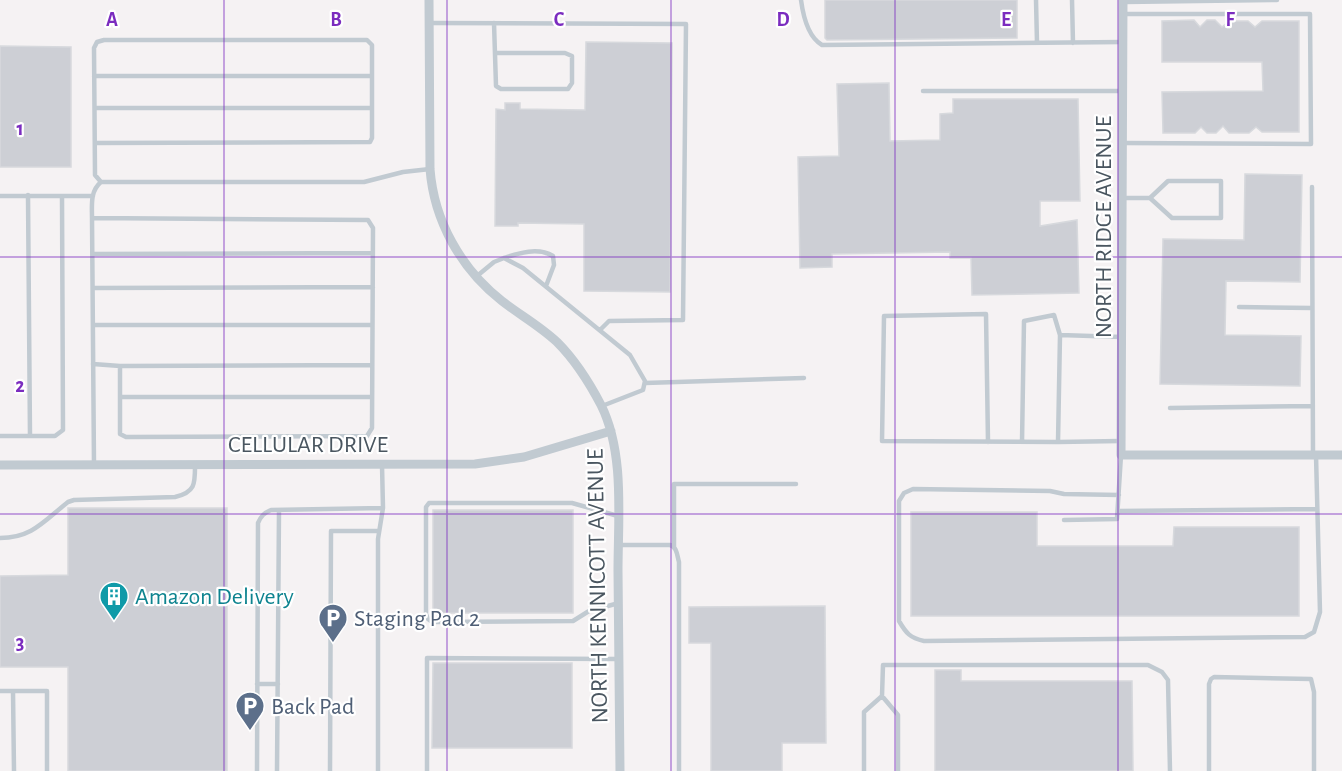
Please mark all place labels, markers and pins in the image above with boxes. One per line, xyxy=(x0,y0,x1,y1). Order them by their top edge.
building icon: Amazon Delivery xyxy=(98,580,130,622)
place label: Amazon Delivery xyxy=(135,585,294,609)
parking icon: Staging Pad 2 xyxy=(317,602,349,644)
place label: Staging Pad 2 xyxy=(354,607,480,631)
parking icon: Back Pad xyxy=(234,690,266,732)
place label: Back Pad xyxy=(271,695,354,719)

